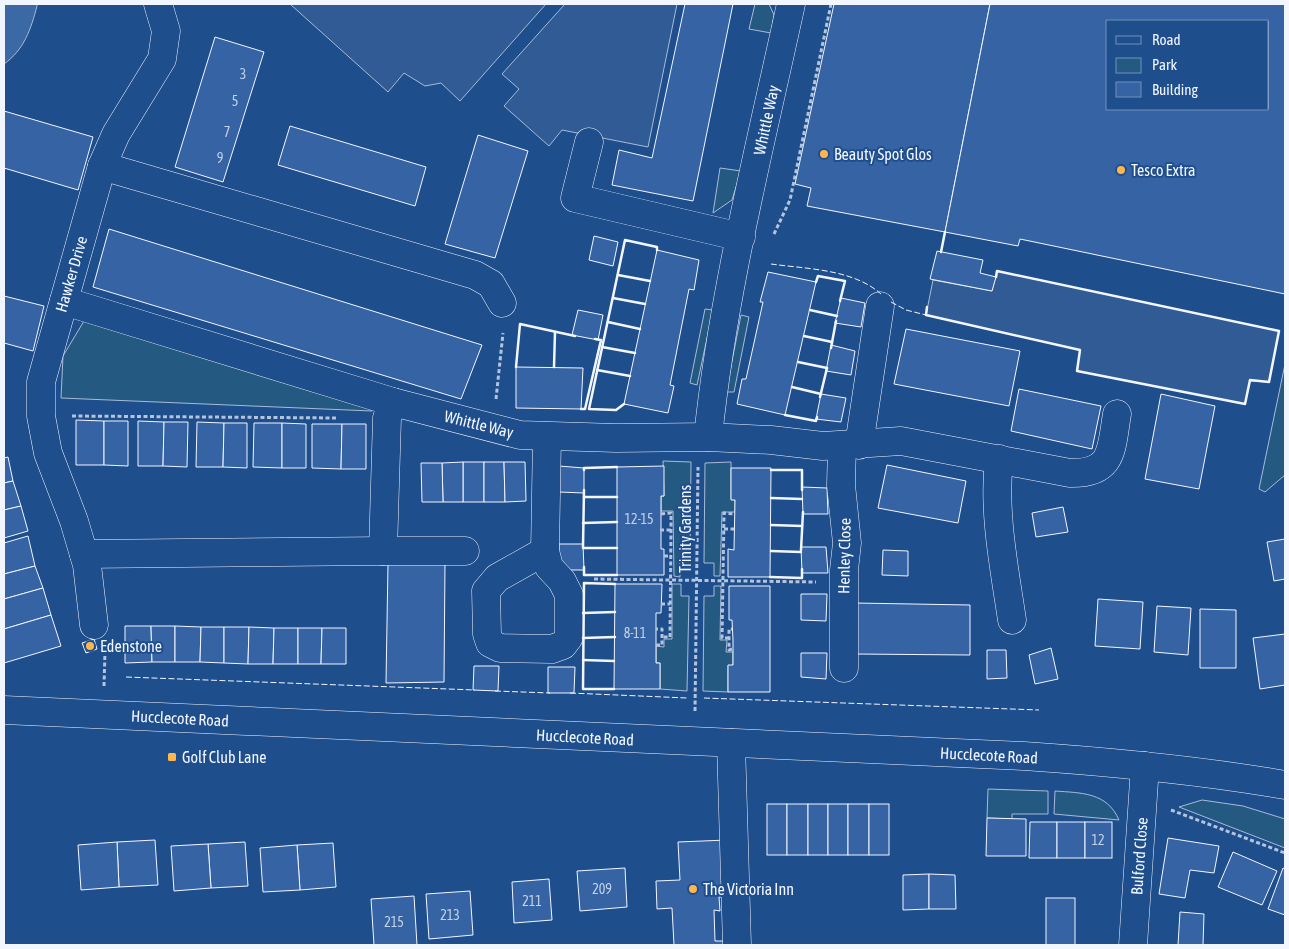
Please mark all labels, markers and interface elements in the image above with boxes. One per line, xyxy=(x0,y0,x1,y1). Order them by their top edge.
legend xyxy=(1106,20,1269,110)
text: Road xyxy=(1152,31,1181,48)
text: Park xyxy=(1152,56,1177,73)
house number: 3 xyxy=(240,66,246,82)
text: Building xyxy=(1152,81,1198,98)
street label: Whittle Way xyxy=(750,83,783,157)
house number: 5 xyxy=(232,93,238,109)
house number: 7 xyxy=(224,124,230,140)
place label: Beauty Spot Glos xyxy=(834,145,932,164)
marker: Beauty Spot Glos xyxy=(818,148,830,160)
house number: 9 xyxy=(217,150,223,166)
place label: Tesco Extra xyxy=(1131,161,1195,179)
marker: Tesco Extra xyxy=(1115,164,1127,176)
street label: Hawker Drive xyxy=(52,234,90,314)
street label: Whittle Way xyxy=(442,407,516,442)
street label: Trinity Gardens xyxy=(676,485,695,573)
house number: 12-15 xyxy=(624,511,654,527)
street label: Henley Close xyxy=(834,518,855,594)
house number: 8-11 xyxy=(624,625,646,641)
place label: Edenstone xyxy=(100,637,162,655)
marker: Edenstone xyxy=(84,640,96,652)
street label: Hucclecote Road xyxy=(131,706,229,730)
street label: Hucclecote Road xyxy=(536,725,634,749)
street label: Hucclecote Road xyxy=(940,743,1038,767)
place label: Golf Club Lane xyxy=(182,748,266,766)
marker: Golf Club Lane xyxy=(166,751,178,763)
street label: Bulford Close xyxy=(1127,817,1151,895)
house number: 12 xyxy=(1091,832,1105,848)
place label: The Victoria Inn xyxy=(703,880,794,898)
house number: 209 xyxy=(592,881,612,897)
marker: The Victoria Inn xyxy=(687,883,699,895)
house number: 211 xyxy=(522,893,542,909)
house number: 213 xyxy=(440,907,460,923)
house number: 215 xyxy=(384,914,404,930)

